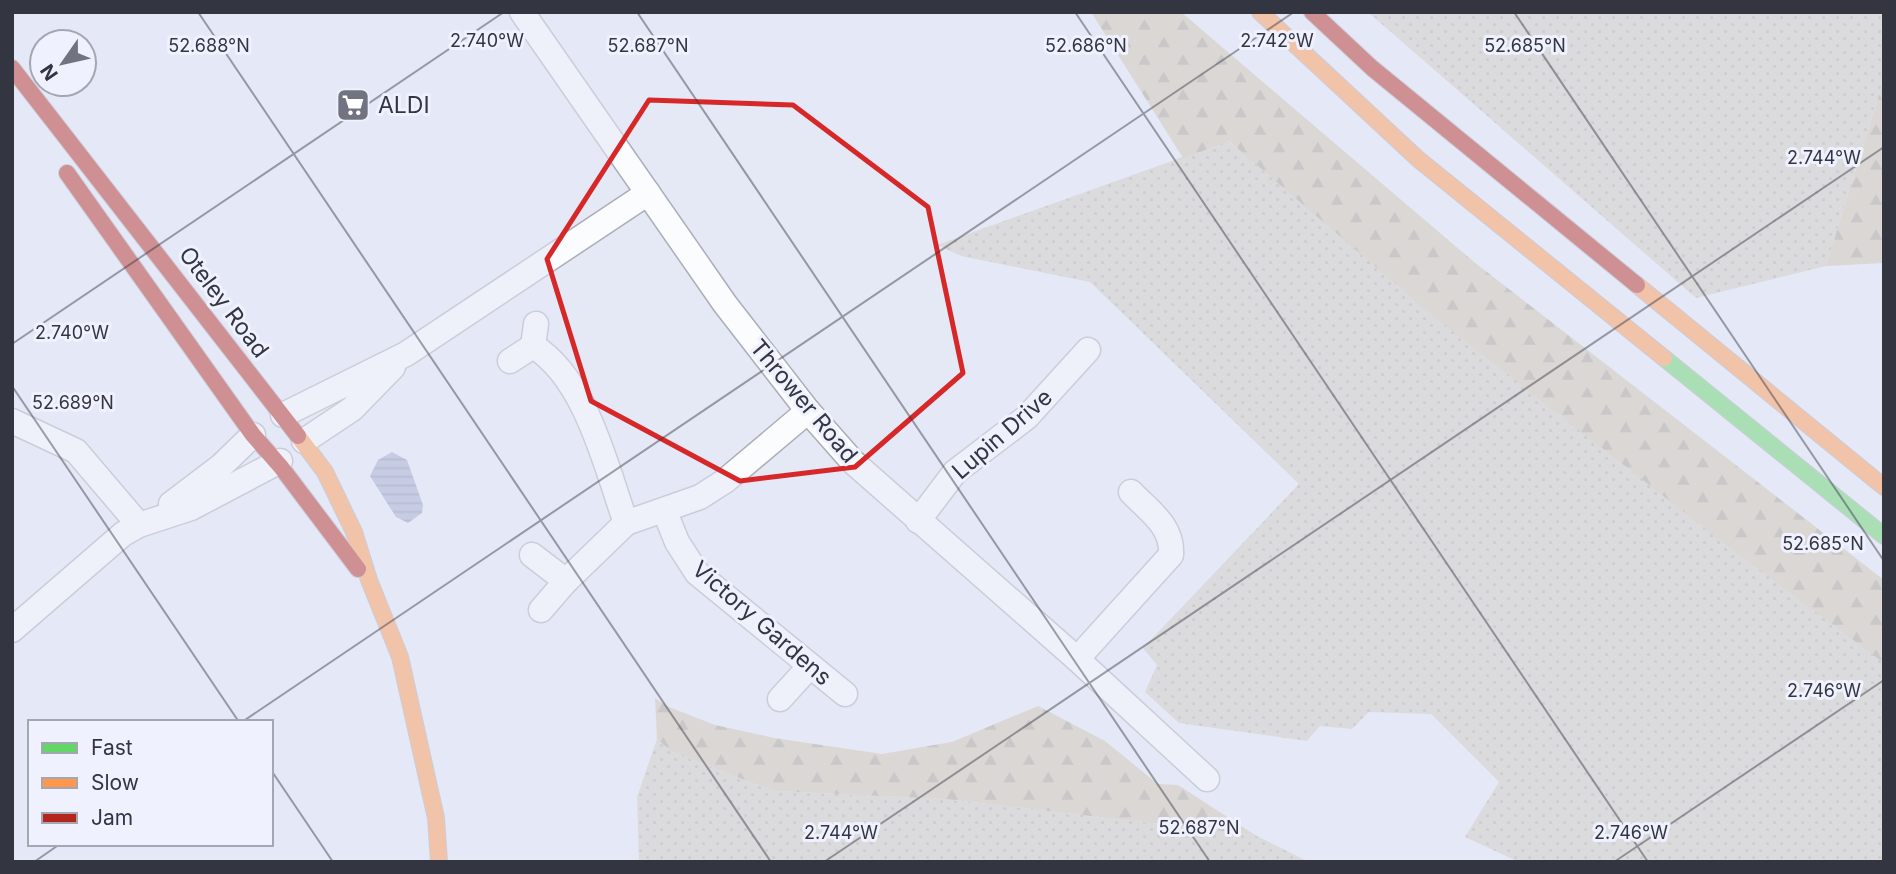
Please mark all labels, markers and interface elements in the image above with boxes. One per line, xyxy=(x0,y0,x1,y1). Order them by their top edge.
north arrow xyxy=(28,28,98,98)
text: 2.740°W xyxy=(450,30,524,51)
text: 2.742°W xyxy=(1240,30,1314,51)
text: 52.688°N xyxy=(168,35,250,56)
text: 52.687°N xyxy=(608,35,688,56)
text: 52.686°N xyxy=(1045,35,1127,56)
text: 52.685°N xyxy=(1484,35,1566,56)
text: N xyxy=(36,60,63,85)
supermarket icon: ALDI xyxy=(334,86,372,124)
place label: ALDI xyxy=(378,91,430,119)
text: 2.744°W xyxy=(1787,147,1861,168)
street label: Oteley Road xyxy=(173,241,275,363)
text: 2.740°W xyxy=(35,322,109,343)
street label: Thrower Road xyxy=(744,334,864,468)
street label: Lupin Drive xyxy=(946,383,1058,485)
text: 52.689°N xyxy=(32,392,114,413)
text: 52.685°N xyxy=(1782,533,1864,554)
street label: Victory Gardens xyxy=(687,555,837,691)
text: 2.746°W xyxy=(1787,680,1861,701)
legend xyxy=(28,720,273,846)
text: Fast xyxy=(91,735,133,760)
text: Slow xyxy=(91,770,139,795)
text: Jam xyxy=(91,805,133,830)
text: 52.687°N xyxy=(1159,817,1239,838)
text: 2.744°W xyxy=(804,822,878,843)
text: 2.746°W xyxy=(1594,822,1668,843)

